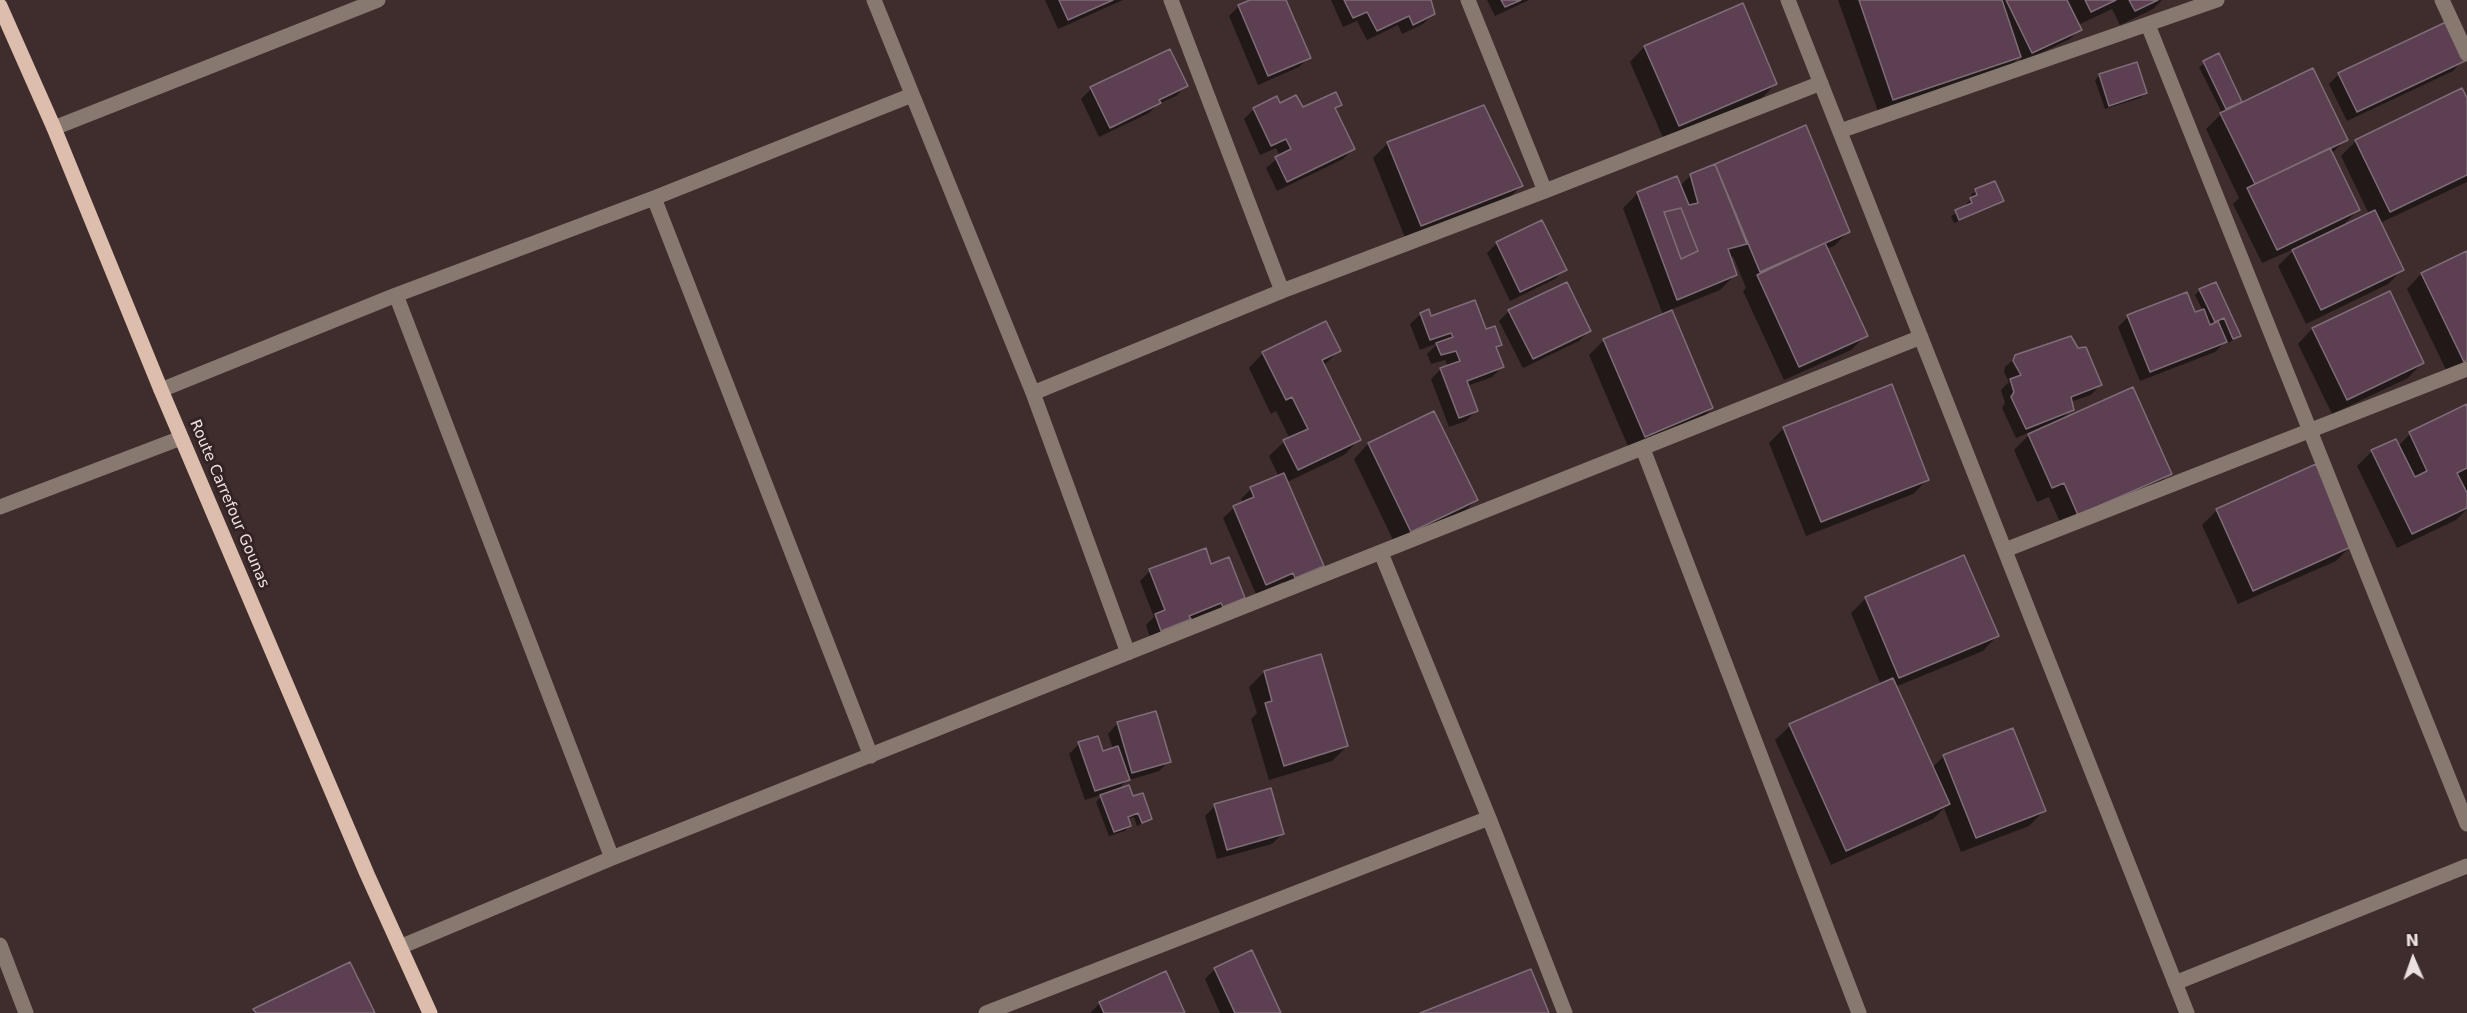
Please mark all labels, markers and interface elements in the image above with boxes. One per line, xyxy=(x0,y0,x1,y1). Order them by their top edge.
street label: Route Carrefour Gounas xyxy=(185,417,273,591)
north arrow xyxy=(2383,929,2443,989)
text: N xyxy=(2405,931,2419,950)

